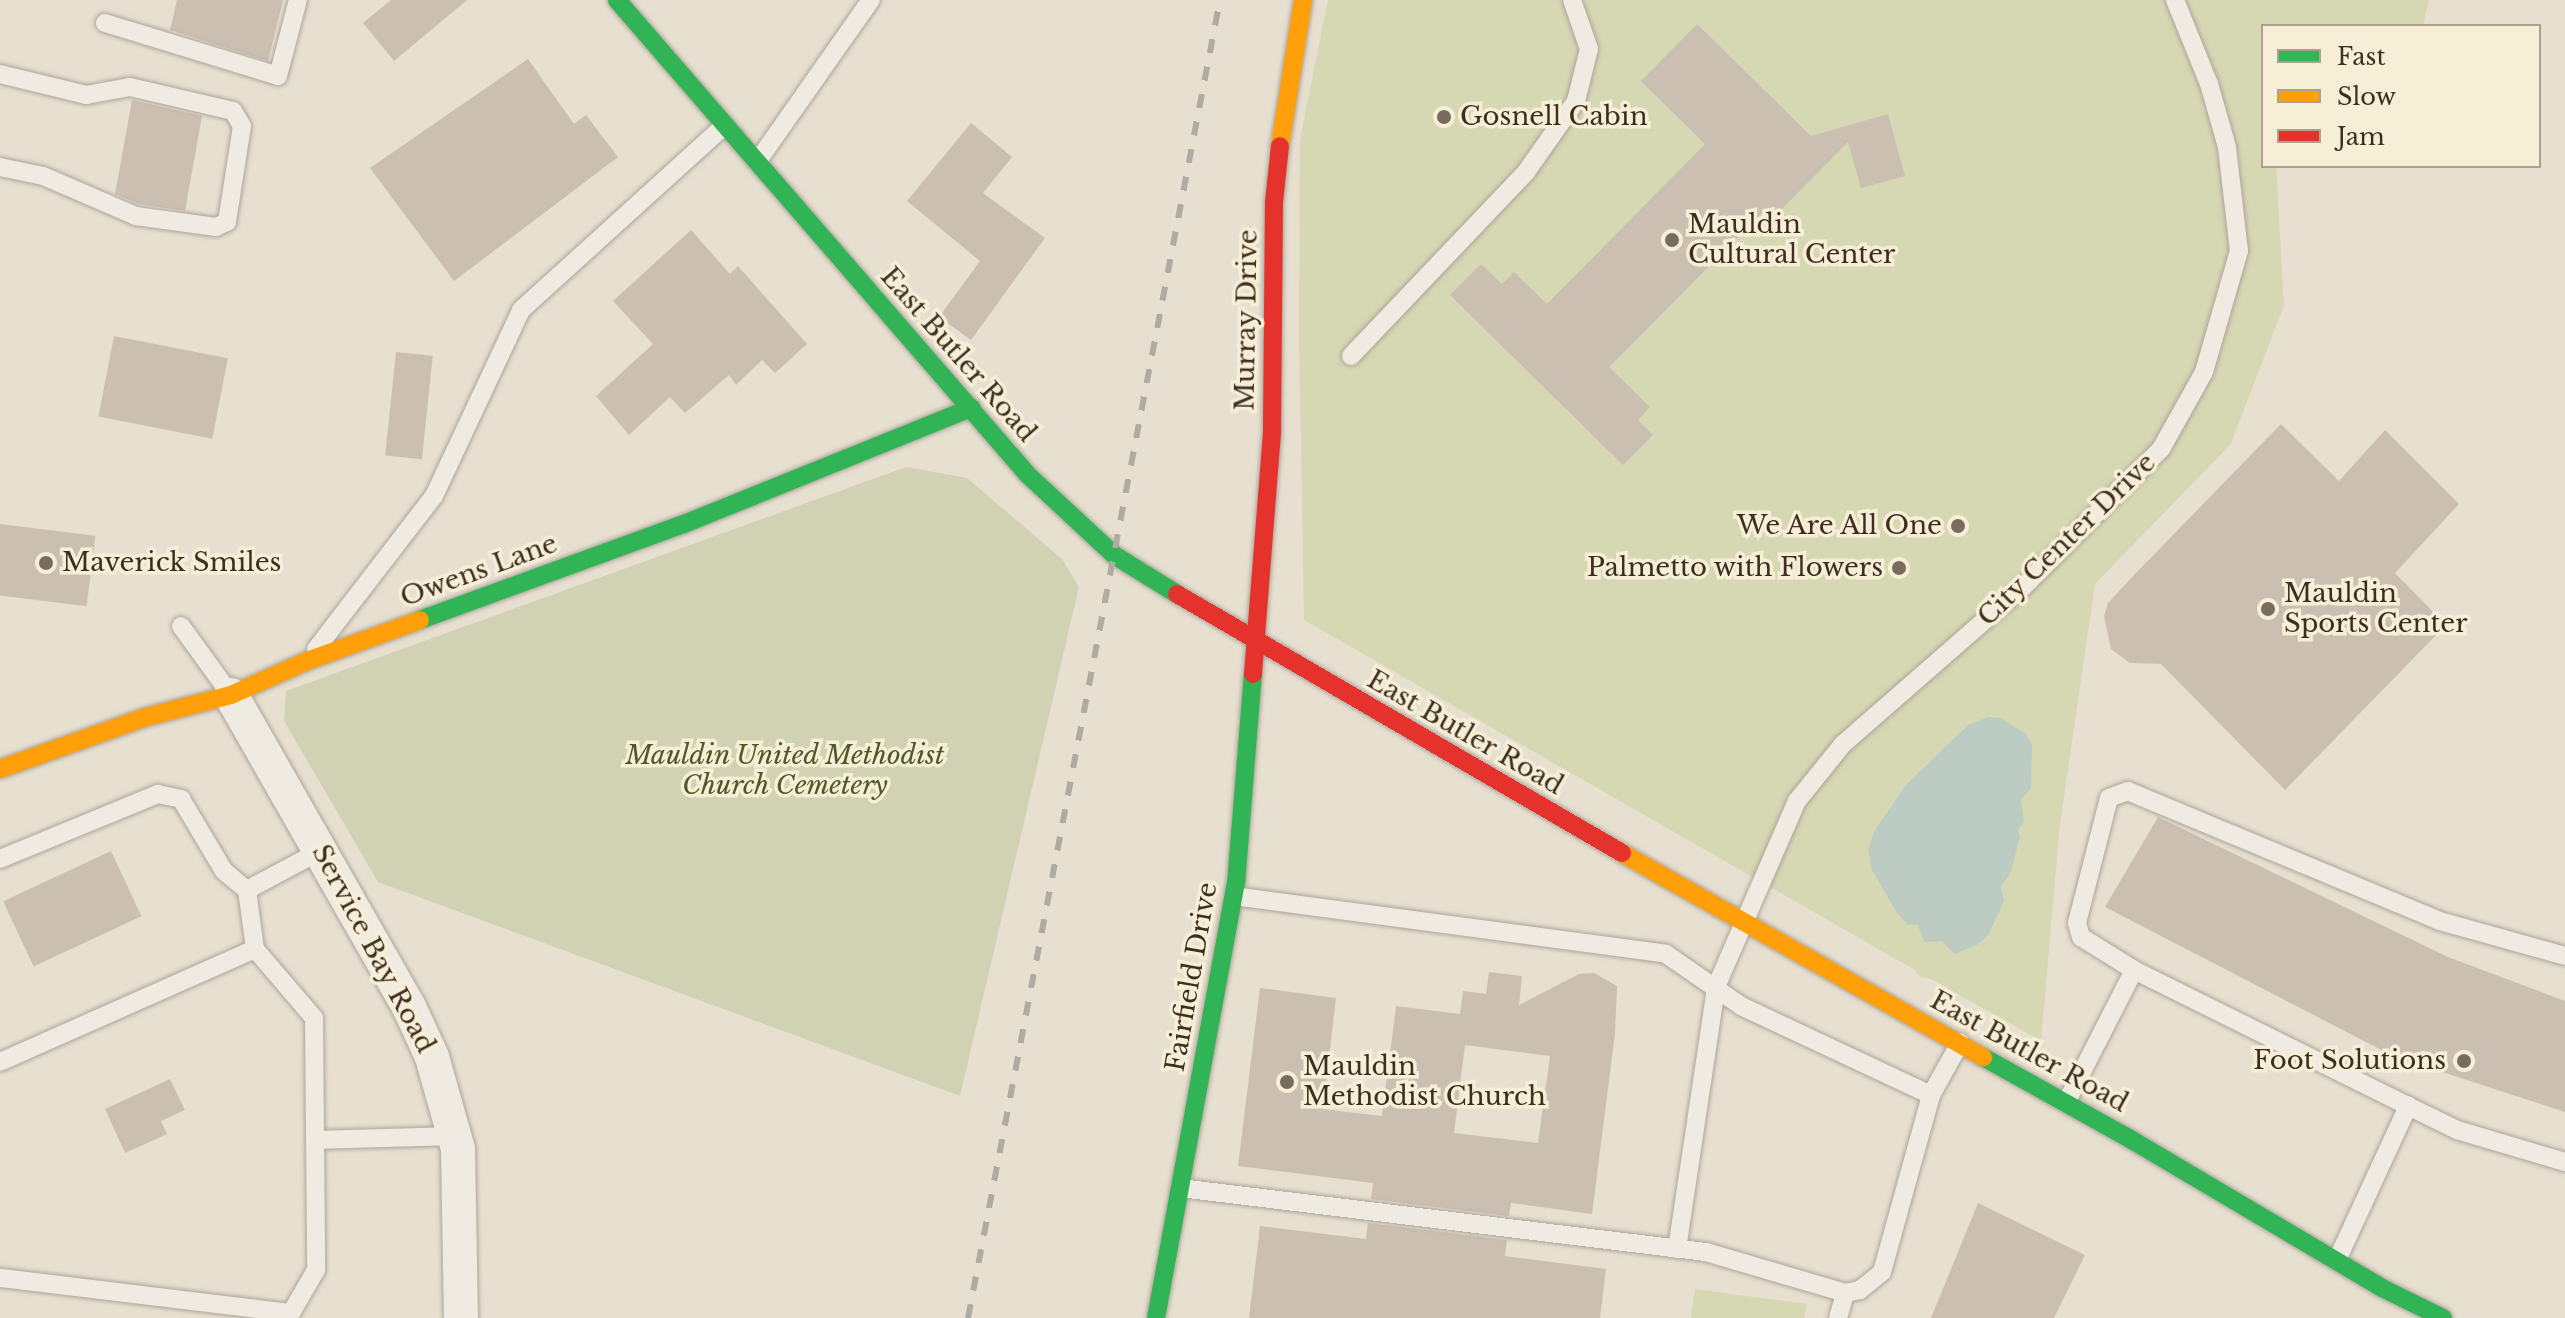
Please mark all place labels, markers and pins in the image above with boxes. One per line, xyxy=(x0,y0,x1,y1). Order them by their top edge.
place label: Gosnell Cabin xyxy=(1460,101,1648,133)
marker: Gosnell Cabin xyxy=(1435,108,1453,126)
place label: Mauldin Cultural Center xyxy=(1688,209,1895,270)
marker: Mauldin Cultural Center xyxy=(1663,231,1681,249)
place label: We Are All One xyxy=(1735,510,1942,542)
marker: We Are All One xyxy=(1949,517,1967,535)
place label: Maverick Smiles xyxy=(62,547,282,579)
place label: Palmetto with Flowers xyxy=(1586,552,1883,584)
marker: Maverick Smiles xyxy=(37,554,55,572)
marker: Palmetto with Flowers xyxy=(1890,559,1908,577)
place label: Mauldin Sports Center xyxy=(2284,578,2468,640)
marker: Mauldin Sports Center xyxy=(2259,600,2277,618)
place label: Foot Solutions xyxy=(2253,1045,2446,1077)
marker: Foot Solutions xyxy=(2453,1050,2475,1072)
place label: Mauldin Methodist Church xyxy=(1303,1051,1546,1112)
marker: Mauldin Methodist Church xyxy=(1278,1073,1296,1091)

